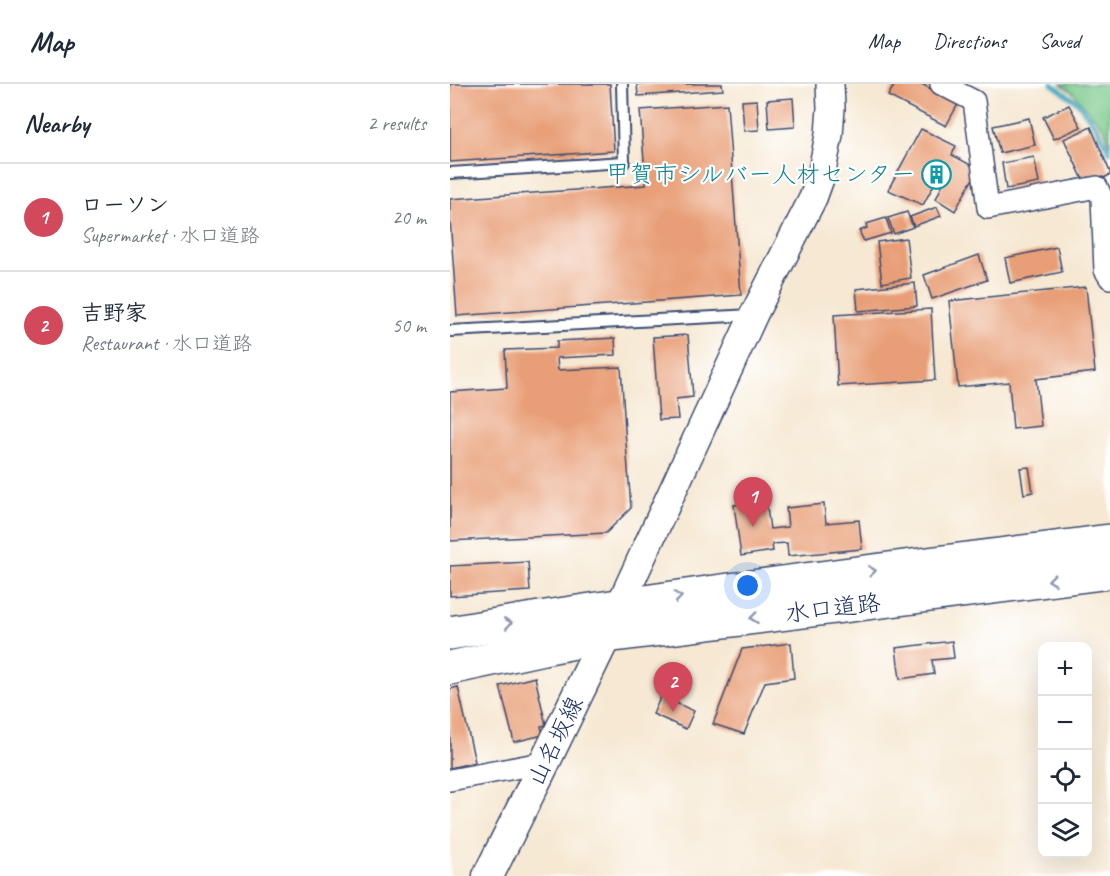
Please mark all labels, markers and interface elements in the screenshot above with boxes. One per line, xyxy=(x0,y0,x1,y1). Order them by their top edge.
text: Map xyxy=(30,24,73,59)
text: Map xyxy=(868,28,900,54)
text: Directions xyxy=(933,28,1006,54)
text: Saved xyxy=(1039,28,1080,54)
text: Nearby xyxy=(24,107,89,140)
text: 2 results xyxy=(367,111,426,136)
building icon: 甲賀市シルバー人材センター xyxy=(920,158,952,190)
place label: 甲賀市シルバー人材センター xyxy=(605,159,915,189)
text: ローソン xyxy=(81,191,169,219)
text: 1 xyxy=(39,205,48,230)
text: 20 m xyxy=(392,205,426,230)
text: Supermarket · 水口道路 xyxy=(81,223,259,248)
text: 吉野家 xyxy=(81,299,147,327)
text: 2 xyxy=(39,313,48,338)
text: 50 m xyxy=(392,313,426,338)
text: Restaurant · 水口道路 xyxy=(81,331,252,356)
pin: 1 xyxy=(734,478,772,527)
one-way arrow xyxy=(867,565,876,578)
your location xyxy=(733,571,762,600)
one-way arrow xyxy=(1047,573,1057,586)
street label: 水口道路 xyxy=(784,587,882,629)
one-way arrow xyxy=(674,591,683,604)
one-way arrow xyxy=(750,611,759,624)
one-way arrow xyxy=(502,617,512,630)
map controls xyxy=(1038,642,1092,858)
button: + xyxy=(1038,642,1092,696)
pin: 2 xyxy=(654,662,692,712)
street label: 山名坂線 xyxy=(520,691,590,791)
button: − xyxy=(1038,696,1092,750)
button: locate xyxy=(1038,750,1092,804)
button: layers xyxy=(1038,804,1092,858)

